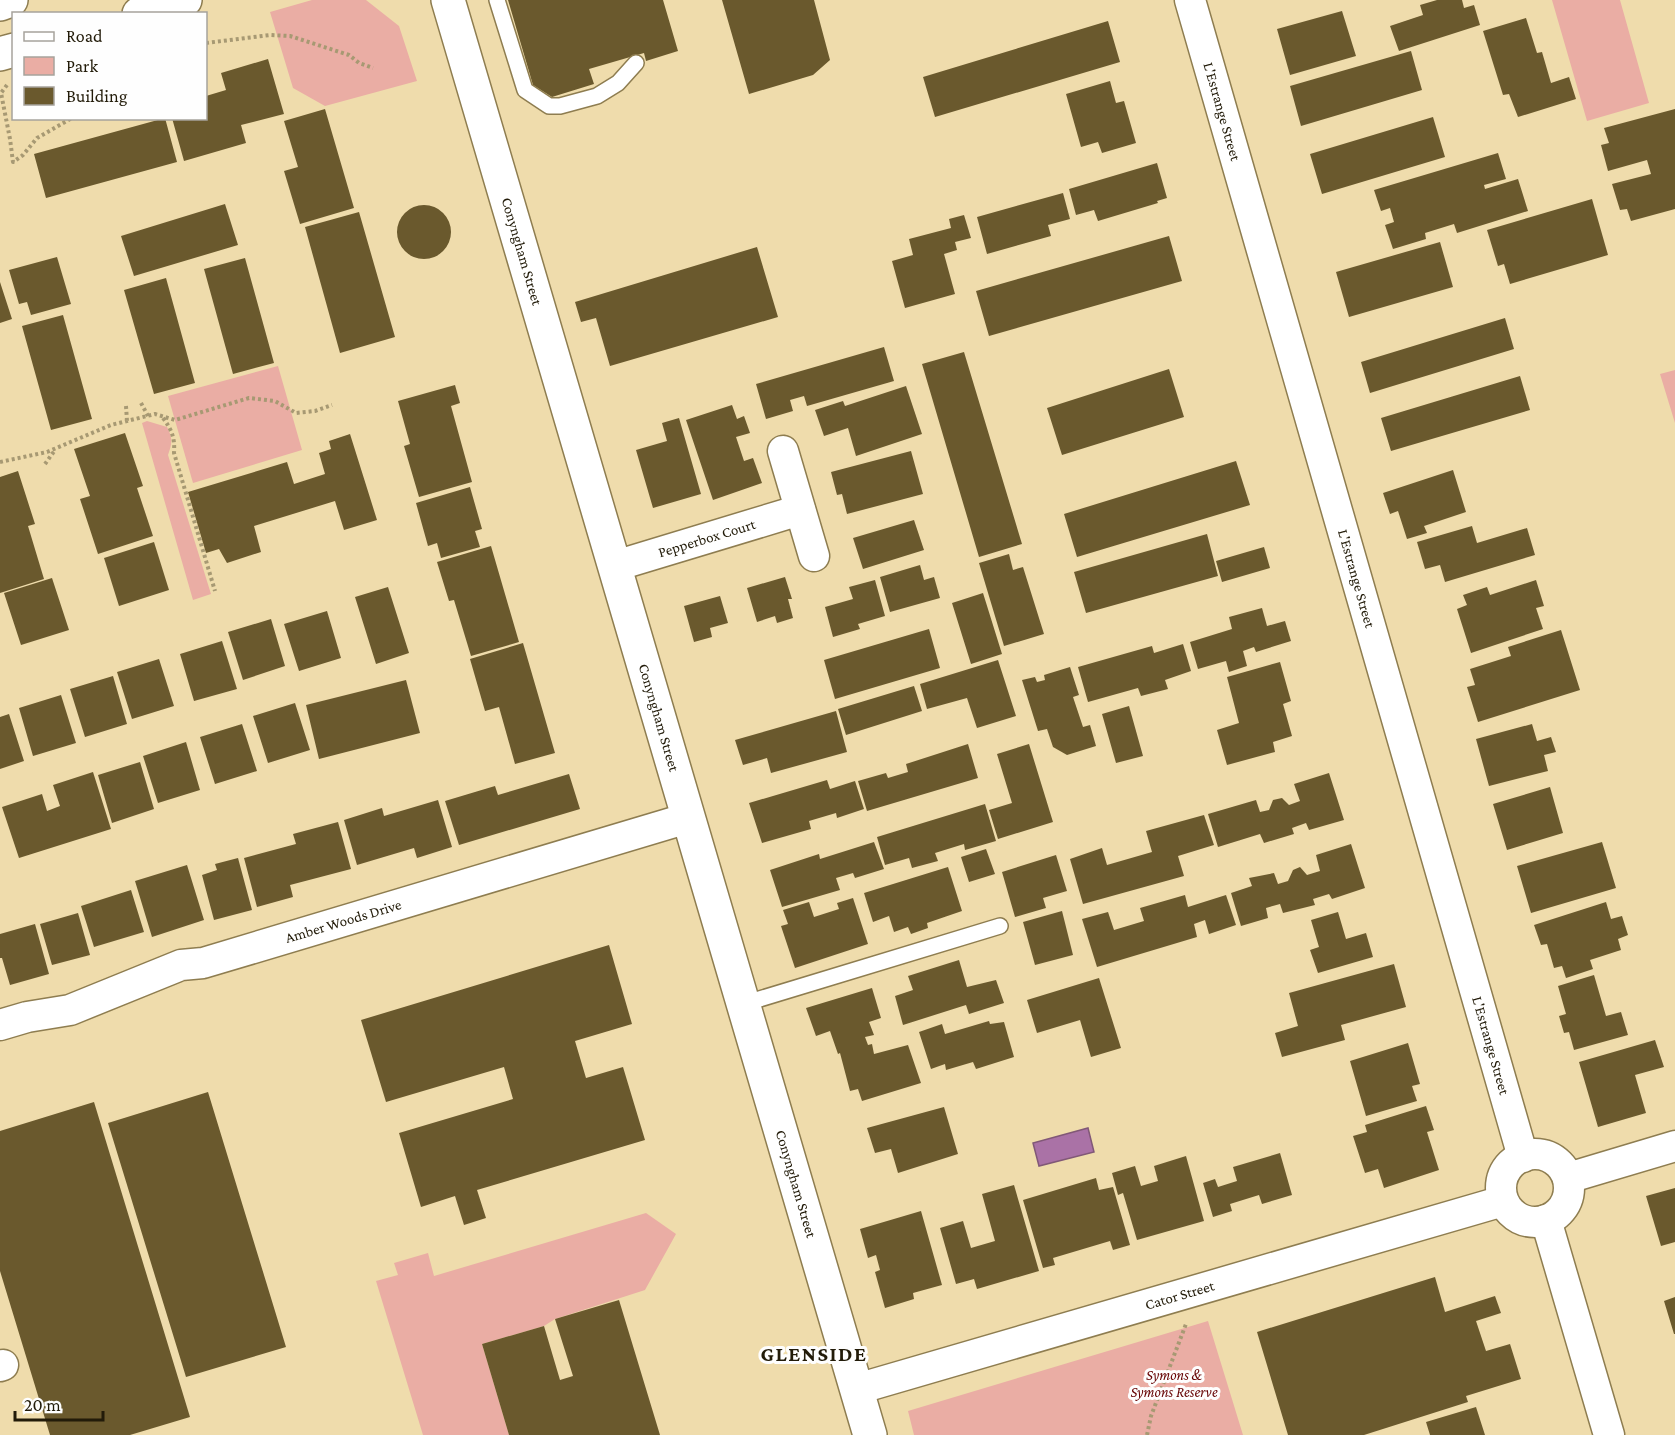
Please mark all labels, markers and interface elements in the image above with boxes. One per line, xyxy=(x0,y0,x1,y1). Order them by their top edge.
legend xyxy=(12,12,207,120)
text: Road xyxy=(66,26,103,46)
text: Park xyxy=(66,56,98,76)
street label: L'Estrange Street xyxy=(1200,60,1244,164)
text: Building xyxy=(66,86,128,106)
street label: Conyngham Street xyxy=(498,196,546,308)
street label: Pepperbox Court xyxy=(656,516,758,560)
street label: L'Estrange Street xyxy=(1335,527,1379,631)
street label: Conyngham Street xyxy=(636,662,683,774)
street label: Amber Woods Drive xyxy=(283,896,404,946)
street label: L'Estrange Street xyxy=(1469,994,1513,1098)
street label: Conyngham Street xyxy=(773,1128,820,1241)
street label: Cator Street xyxy=(1143,1277,1217,1313)
district label: GLENSIDE xyxy=(760,1342,868,1366)
park label: Symons & Symons Reserve xyxy=(1130,1367,1218,1401)
scale bar xyxy=(15,1384,104,1422)
text: 20 m xyxy=(24,1395,61,1415)

